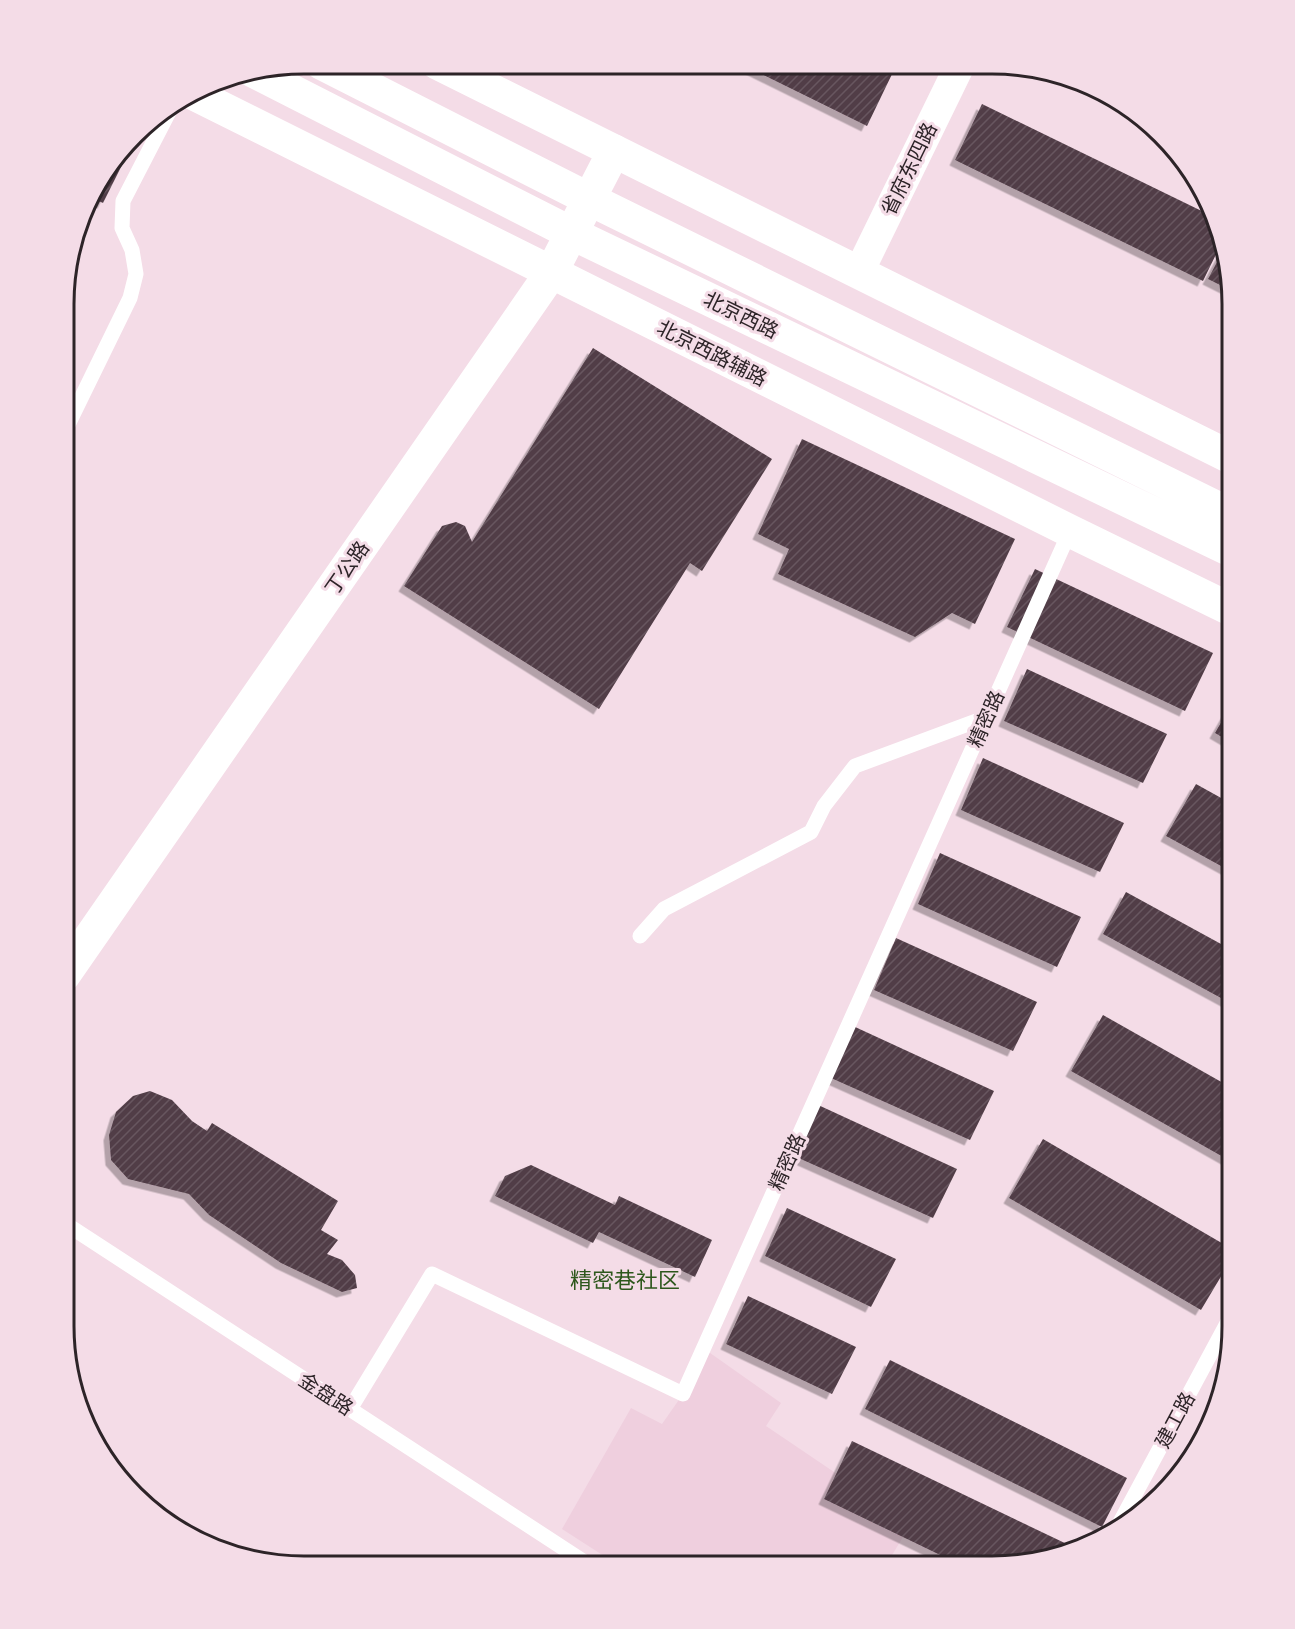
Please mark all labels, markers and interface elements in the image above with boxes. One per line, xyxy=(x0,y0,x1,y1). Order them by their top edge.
street label: 省府东四路 xyxy=(877,119,941,219)
street label: 北京西路 xyxy=(700,288,782,342)
street label: 北京西路辅路 xyxy=(654,316,770,390)
street label: 丁公路 xyxy=(321,537,373,599)
street label: 精密路 xyxy=(964,687,1008,751)
street label: 精密路 xyxy=(765,1130,809,1194)
district label: 精密巷社区 xyxy=(570,1268,680,1293)
street label: 金盘路 xyxy=(295,1368,357,1420)
street label: 建工路 xyxy=(1151,1388,1199,1452)

